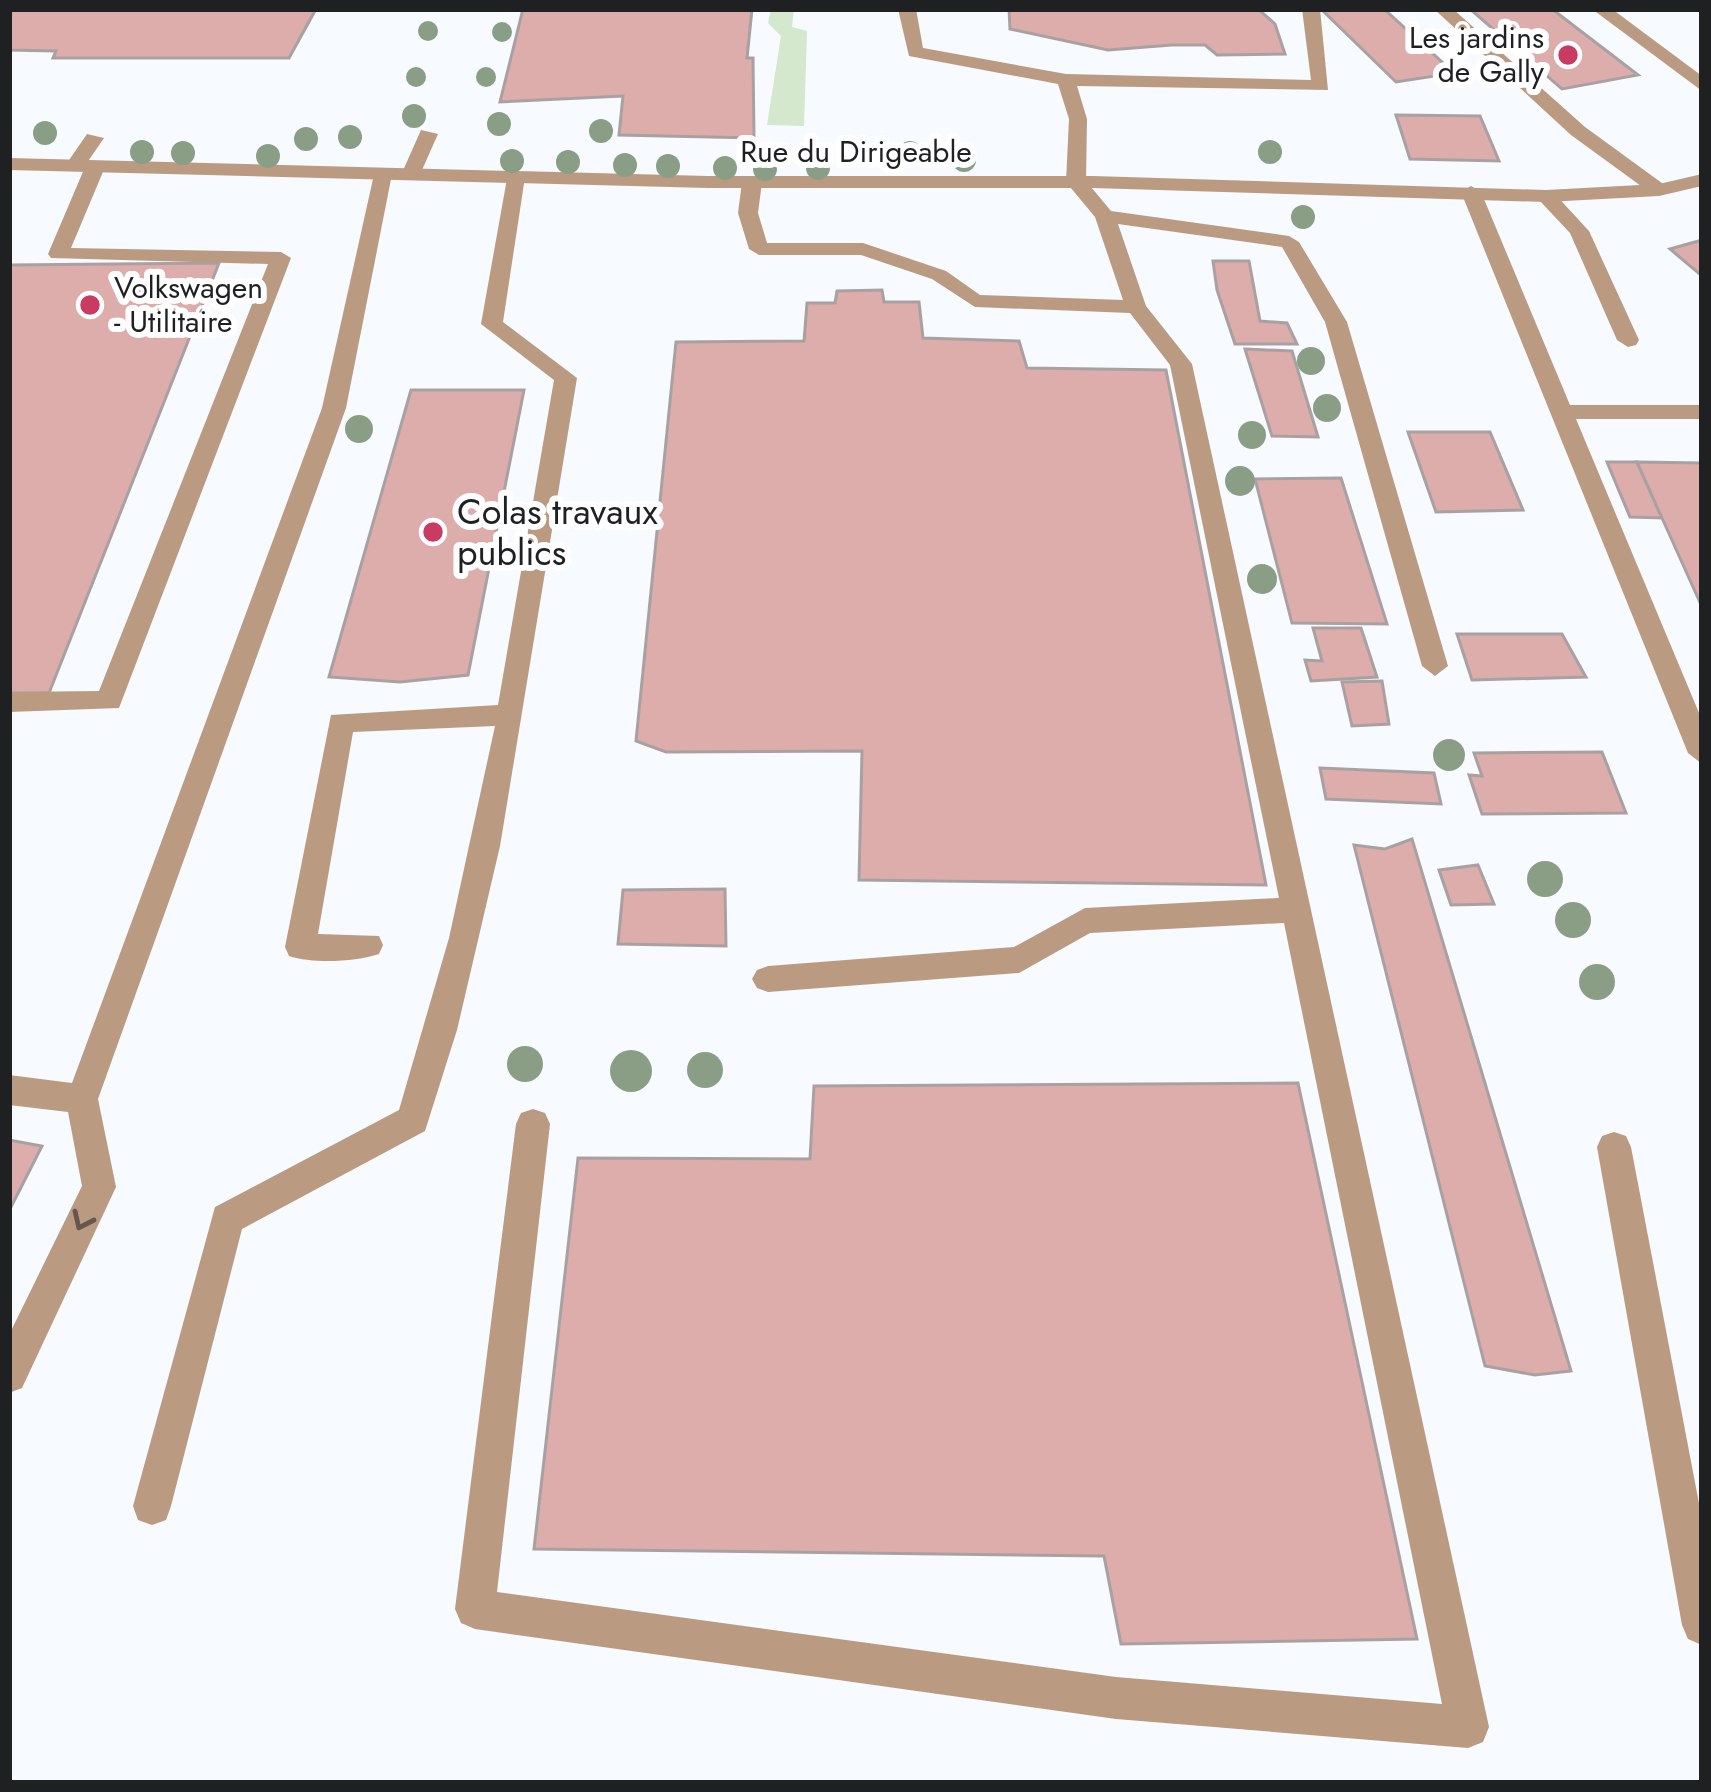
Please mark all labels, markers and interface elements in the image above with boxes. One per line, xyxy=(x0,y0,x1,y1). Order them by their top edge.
place label: Les jardins de Gally xyxy=(1409,16,1545,93)
marker: Les jardins de Gally xyxy=(1555,42,1581,68)
street label: Rue du Dirigeable xyxy=(740,130,972,173)
place label: Volkswagen - Utilitaire xyxy=(114,266,263,343)
marker: Volkswagen - Utilitaire xyxy=(77,292,103,318)
place label: Colas travaux publics xyxy=(457,485,658,578)
marker: Colas travaux publics xyxy=(420,519,446,545)
one-way arrow xyxy=(73,1209,96,1230)

